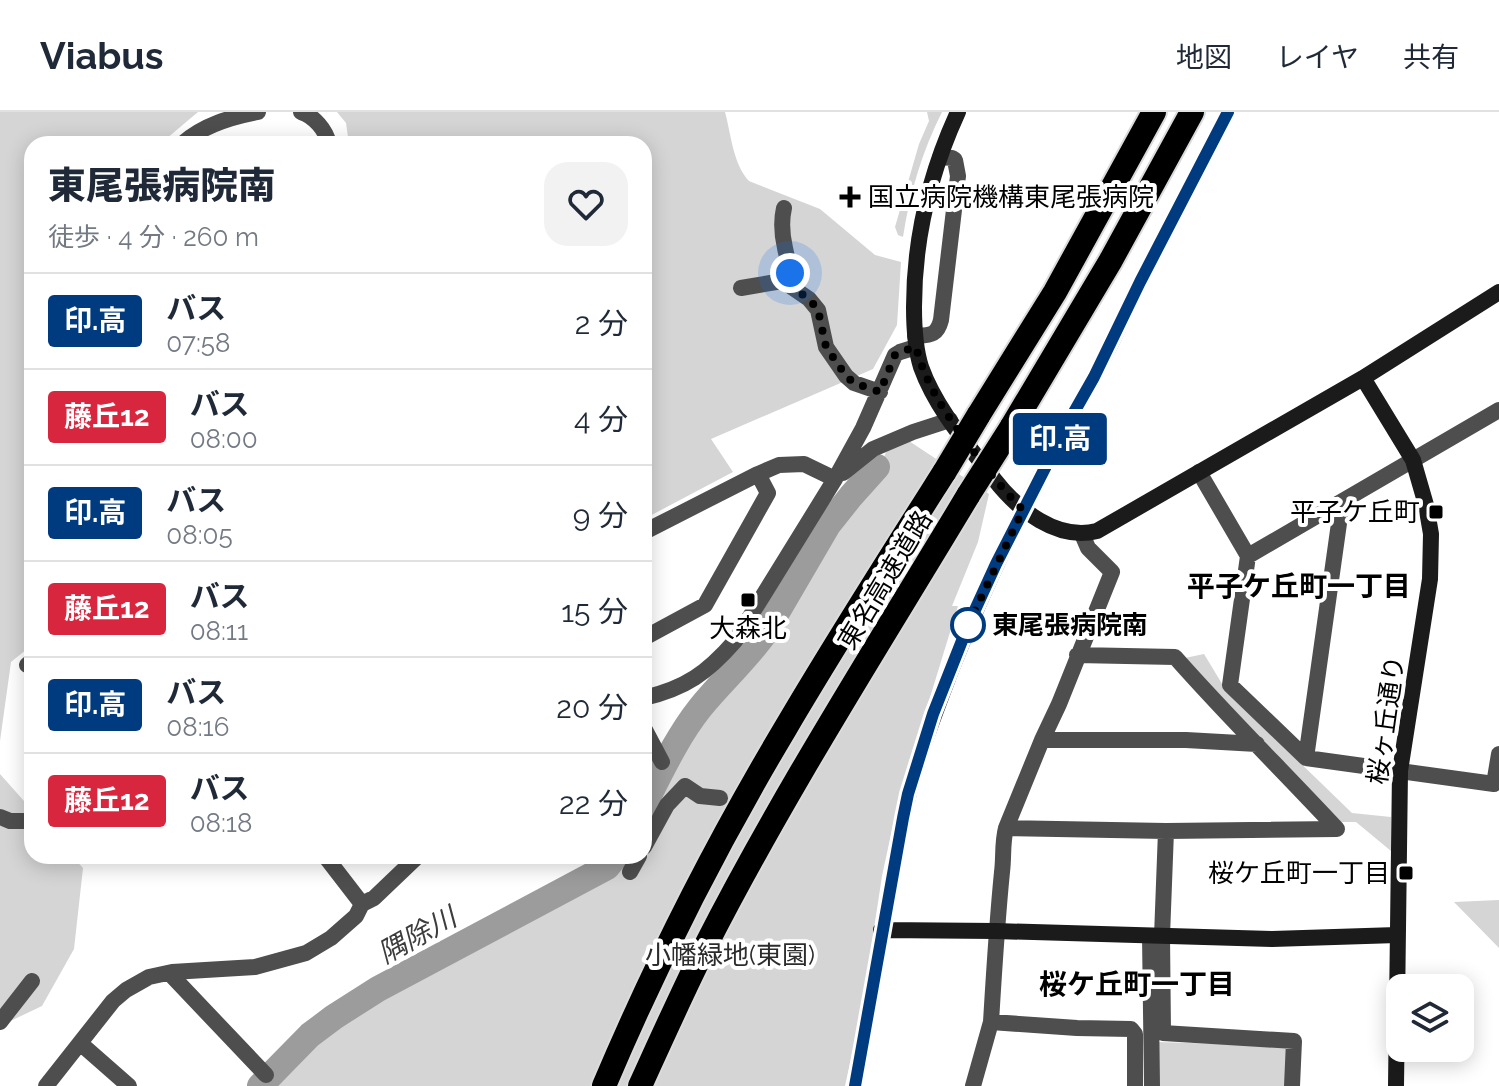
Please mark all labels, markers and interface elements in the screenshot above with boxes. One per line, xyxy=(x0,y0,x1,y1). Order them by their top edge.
text: Viabus xyxy=(40,33,164,78)
text: 地図 xyxy=(1176,41,1232,74)
text: レイヤ xyxy=(1276,41,1359,74)
text: 共有 xyxy=(1403,41,1459,74)
button: heart xyxy=(544,162,628,246)
text: 東尾張病院南 xyxy=(48,163,276,208)
place label: 国立病院機構東尾張病院 xyxy=(868,182,1154,212)
marker: 国立病院機構東尾張病院 xyxy=(839,186,861,208)
text: 徒歩 · 4 分 · 260 m xyxy=(48,222,259,252)
your location xyxy=(770,253,810,293)
text: バス xyxy=(166,291,226,326)
text: 印.高 xyxy=(64,304,126,337)
text: 2 分 xyxy=(575,306,628,341)
text: 07:58 xyxy=(166,328,230,358)
text: バス xyxy=(190,387,250,422)
text: 藤丘12 xyxy=(64,400,150,433)
text: 4 分 xyxy=(574,402,628,437)
line badge: 印.高 xyxy=(1014,413,1106,465)
text: 印.高 xyxy=(1029,422,1091,455)
text: 08:00 xyxy=(190,424,258,454)
text: バス xyxy=(166,483,226,518)
text: 印.高 xyxy=(64,496,126,529)
place label: 平子ケ丘町 xyxy=(1290,497,1420,527)
text: 9 分 xyxy=(573,498,628,533)
marker: 平子ケ丘町 xyxy=(1427,503,1445,521)
street label: 東名高速道路 xyxy=(832,505,938,655)
text: 08:05 xyxy=(166,520,233,550)
district label: 平子ケ丘町一丁目 xyxy=(1187,570,1411,603)
text: バス xyxy=(190,579,250,614)
marker: 大森北 xyxy=(739,591,757,609)
text: 藤丘12 xyxy=(64,592,150,625)
text: 15 分 xyxy=(561,594,628,629)
marker: 東尾張病院南 xyxy=(951,608,985,642)
place label: 東尾張病院南 xyxy=(992,610,1148,640)
place label: 大森北 xyxy=(709,613,787,643)
text: 08:11 xyxy=(190,616,248,646)
street label: 桜ヶ丘通り xyxy=(1362,654,1410,786)
text: バス xyxy=(166,675,226,710)
text: 印.高 xyxy=(64,688,126,721)
text: 20 分 xyxy=(556,690,628,725)
text: 08:16 xyxy=(166,712,229,742)
text: バス xyxy=(190,771,250,806)
text: 藤丘12 xyxy=(64,784,150,817)
text: 22 分 xyxy=(559,786,628,821)
text: 08:18 xyxy=(190,808,252,838)
place label: 桜ケ丘町一丁目 xyxy=(1208,858,1390,888)
marker: 桜ケ丘町一丁目 xyxy=(1397,864,1415,882)
water label: 隅除川 xyxy=(373,899,465,970)
park label: 小幡緑地(東園) xyxy=(645,940,815,970)
district label: 桜ケ丘町一丁目 xyxy=(1039,968,1235,1001)
map controls xyxy=(1386,974,1474,1062)
button: layers xyxy=(1386,974,1474,1062)

